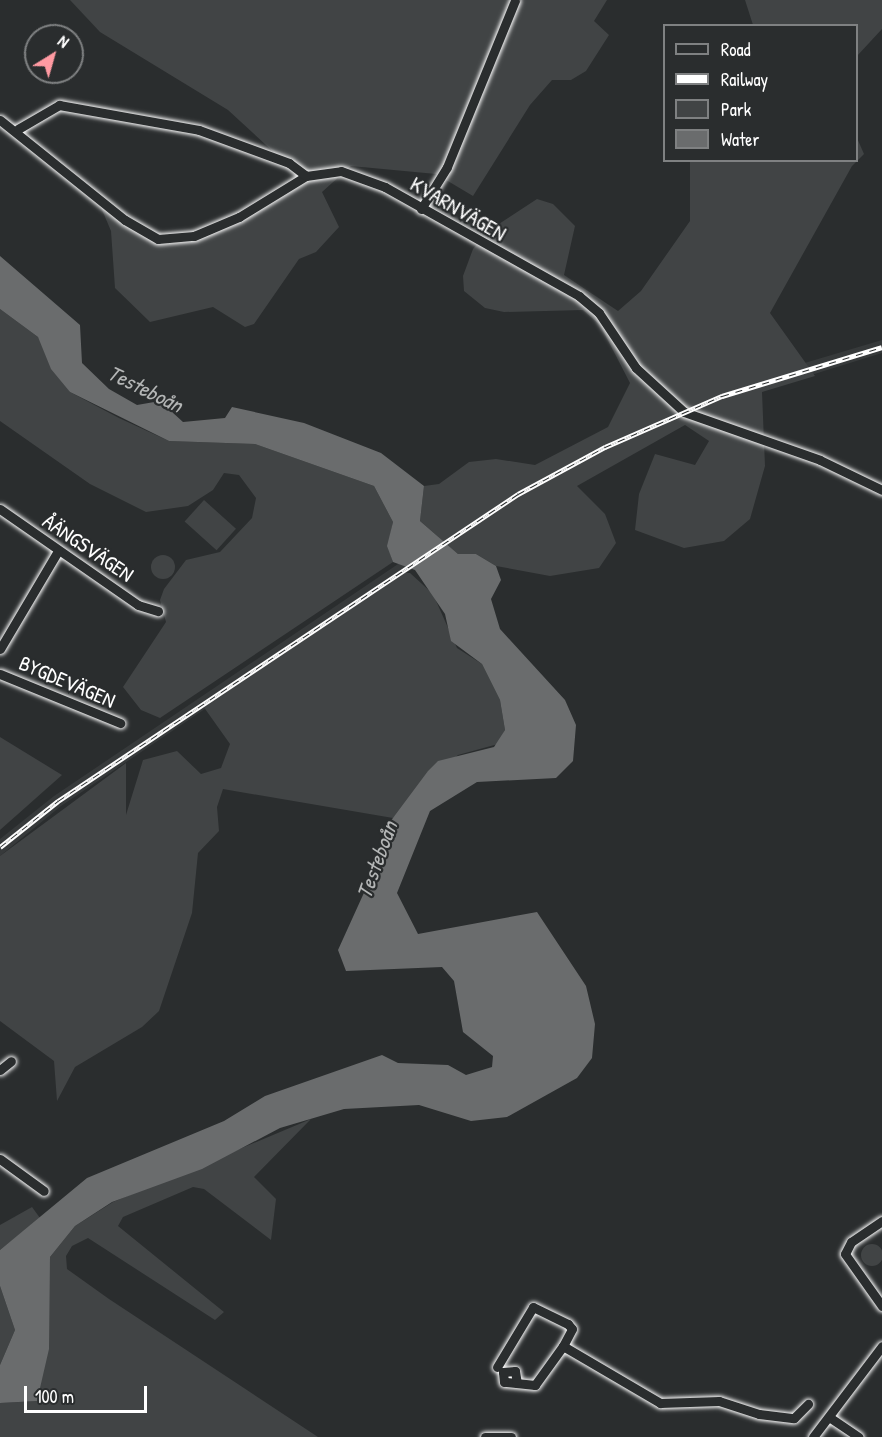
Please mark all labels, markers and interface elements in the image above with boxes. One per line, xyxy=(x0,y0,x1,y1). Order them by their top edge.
north arrow xyxy=(24,24,84,84)
legend xyxy=(663,24,858,162)
text: N xyxy=(54,30,74,53)
text: Road xyxy=(721,37,751,62)
text: Railway xyxy=(721,67,768,92)
text: Park xyxy=(721,97,751,122)
text: Water xyxy=(721,127,759,152)
street label: KVARNVÄGEN xyxy=(406,172,510,246)
water label: Testeboån xyxy=(103,360,187,418)
street label: ÅÄNGSVÄGEN xyxy=(38,508,138,588)
street label: BYGDEVÄGEN xyxy=(15,651,119,713)
water label: Testeboån xyxy=(351,818,403,902)
scale bar xyxy=(27,1374,150,1412)
text: 100 m xyxy=(35,1384,74,1409)

